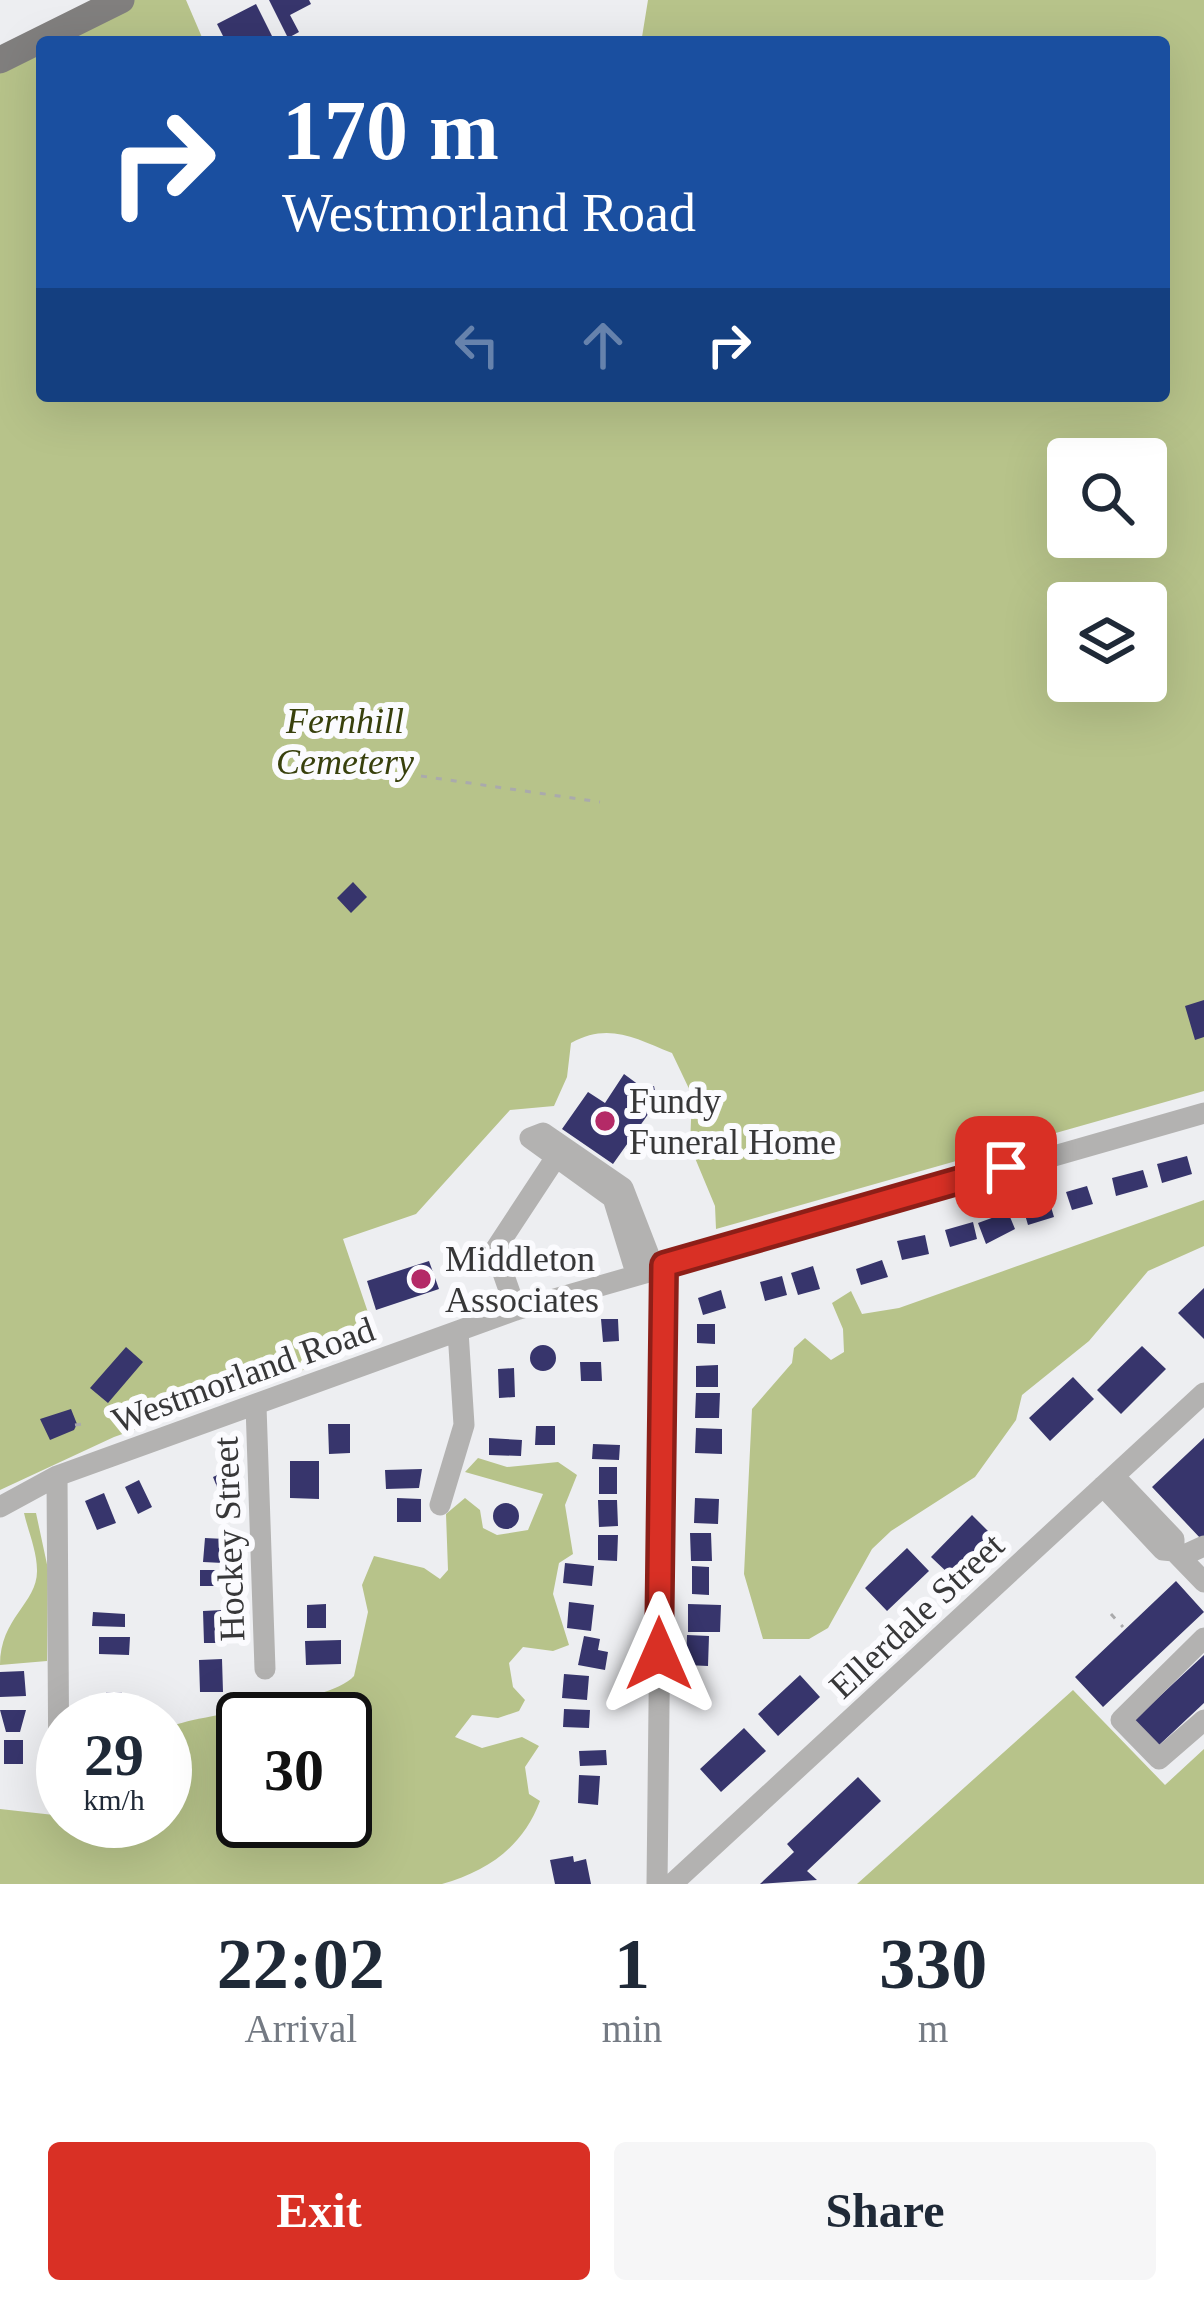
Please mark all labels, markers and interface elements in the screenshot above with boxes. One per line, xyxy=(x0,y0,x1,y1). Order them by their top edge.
icon: right xyxy=(84,84,240,240)
text: 170 m xyxy=(282,84,499,177)
text: Westmorland Road xyxy=(282,183,696,243)
icon: left xyxy=(444,312,510,378)
icon: ahead xyxy=(570,312,636,378)
icon: right xyxy=(696,312,762,378)
map controls xyxy=(1047,438,1167,702)
button: search xyxy=(1047,438,1167,558)
button: layers xyxy=(1047,582,1167,702)
park label: Fernhill Cemetery xyxy=(276,701,414,782)
place label: Fundy Funeral Home xyxy=(629,1081,836,1162)
marker: Fundy Funeral Home xyxy=(592,1108,618,1134)
pin xyxy=(955,1116,1057,1218)
icon: arrive xyxy=(973,1134,1039,1200)
place label: Middleton Associates xyxy=(445,1239,599,1320)
marker: Middleton Associates xyxy=(408,1266,434,1292)
street label: Westmorland Road xyxy=(107,1309,380,1441)
street label: Hockey Street xyxy=(205,1436,253,1642)
street label: Ellerdale Street xyxy=(822,1525,1012,1706)
position arrow xyxy=(596,1591,722,1717)
speed limit sign: 30 xyxy=(216,1692,372,1848)
text: 29 xyxy=(84,1722,144,1788)
text: km/h xyxy=(83,1783,145,1816)
text: 22:02 xyxy=(217,1924,385,2004)
text: 1 xyxy=(614,1924,650,2004)
text: 330 xyxy=(879,1924,987,2004)
text: Arrival xyxy=(245,2007,357,2050)
text: min xyxy=(602,2007,662,2050)
text: m xyxy=(918,2007,948,2050)
button: Exit xyxy=(48,2142,590,2280)
button: Share xyxy=(614,2142,1156,2280)

